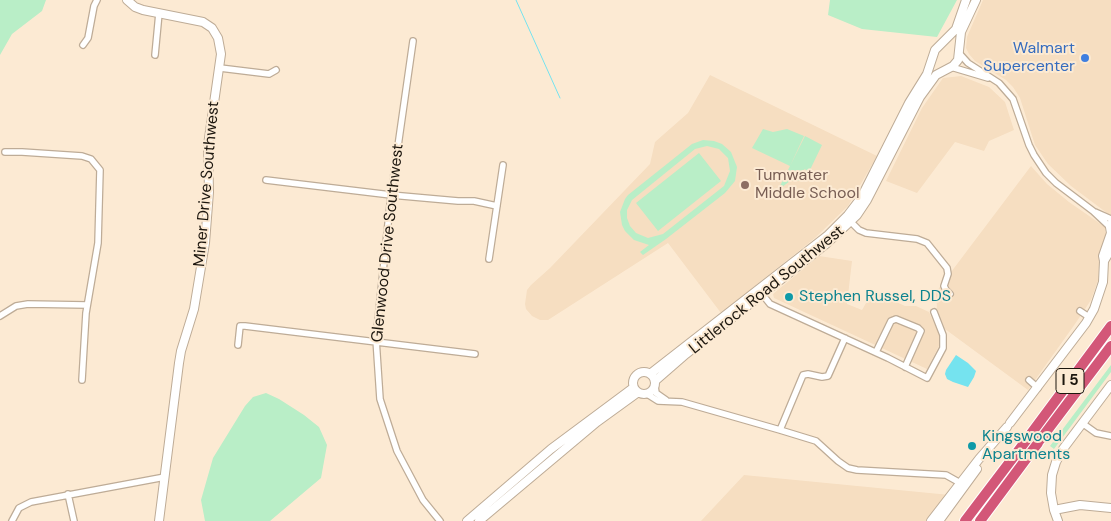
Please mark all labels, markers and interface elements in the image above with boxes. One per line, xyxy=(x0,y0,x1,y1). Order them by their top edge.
place label: Walmart Supercenter xyxy=(983,39,1075,77)
marker: Walmart Supercenter xyxy=(1079,52,1091,64)
street label: Miner Drive Southwest xyxy=(190,100,224,268)
street label: Glenwood Drive Southwest xyxy=(368,143,408,343)
place label: Tumwater Middle School xyxy=(755,166,859,204)
marker: Tumwater Middle School xyxy=(739,179,751,191)
street label: Littlerock Road Southwest xyxy=(686,222,848,358)
place label: Stephen Russel, DDS xyxy=(799,287,951,307)
marker: Stephen Russel, DDS xyxy=(783,291,795,303)
road number: I 5 xyxy=(1056,368,1084,394)
place label: Kingswood Apartments xyxy=(982,427,1070,465)
marker: Kingswood Apartments xyxy=(966,440,978,452)

